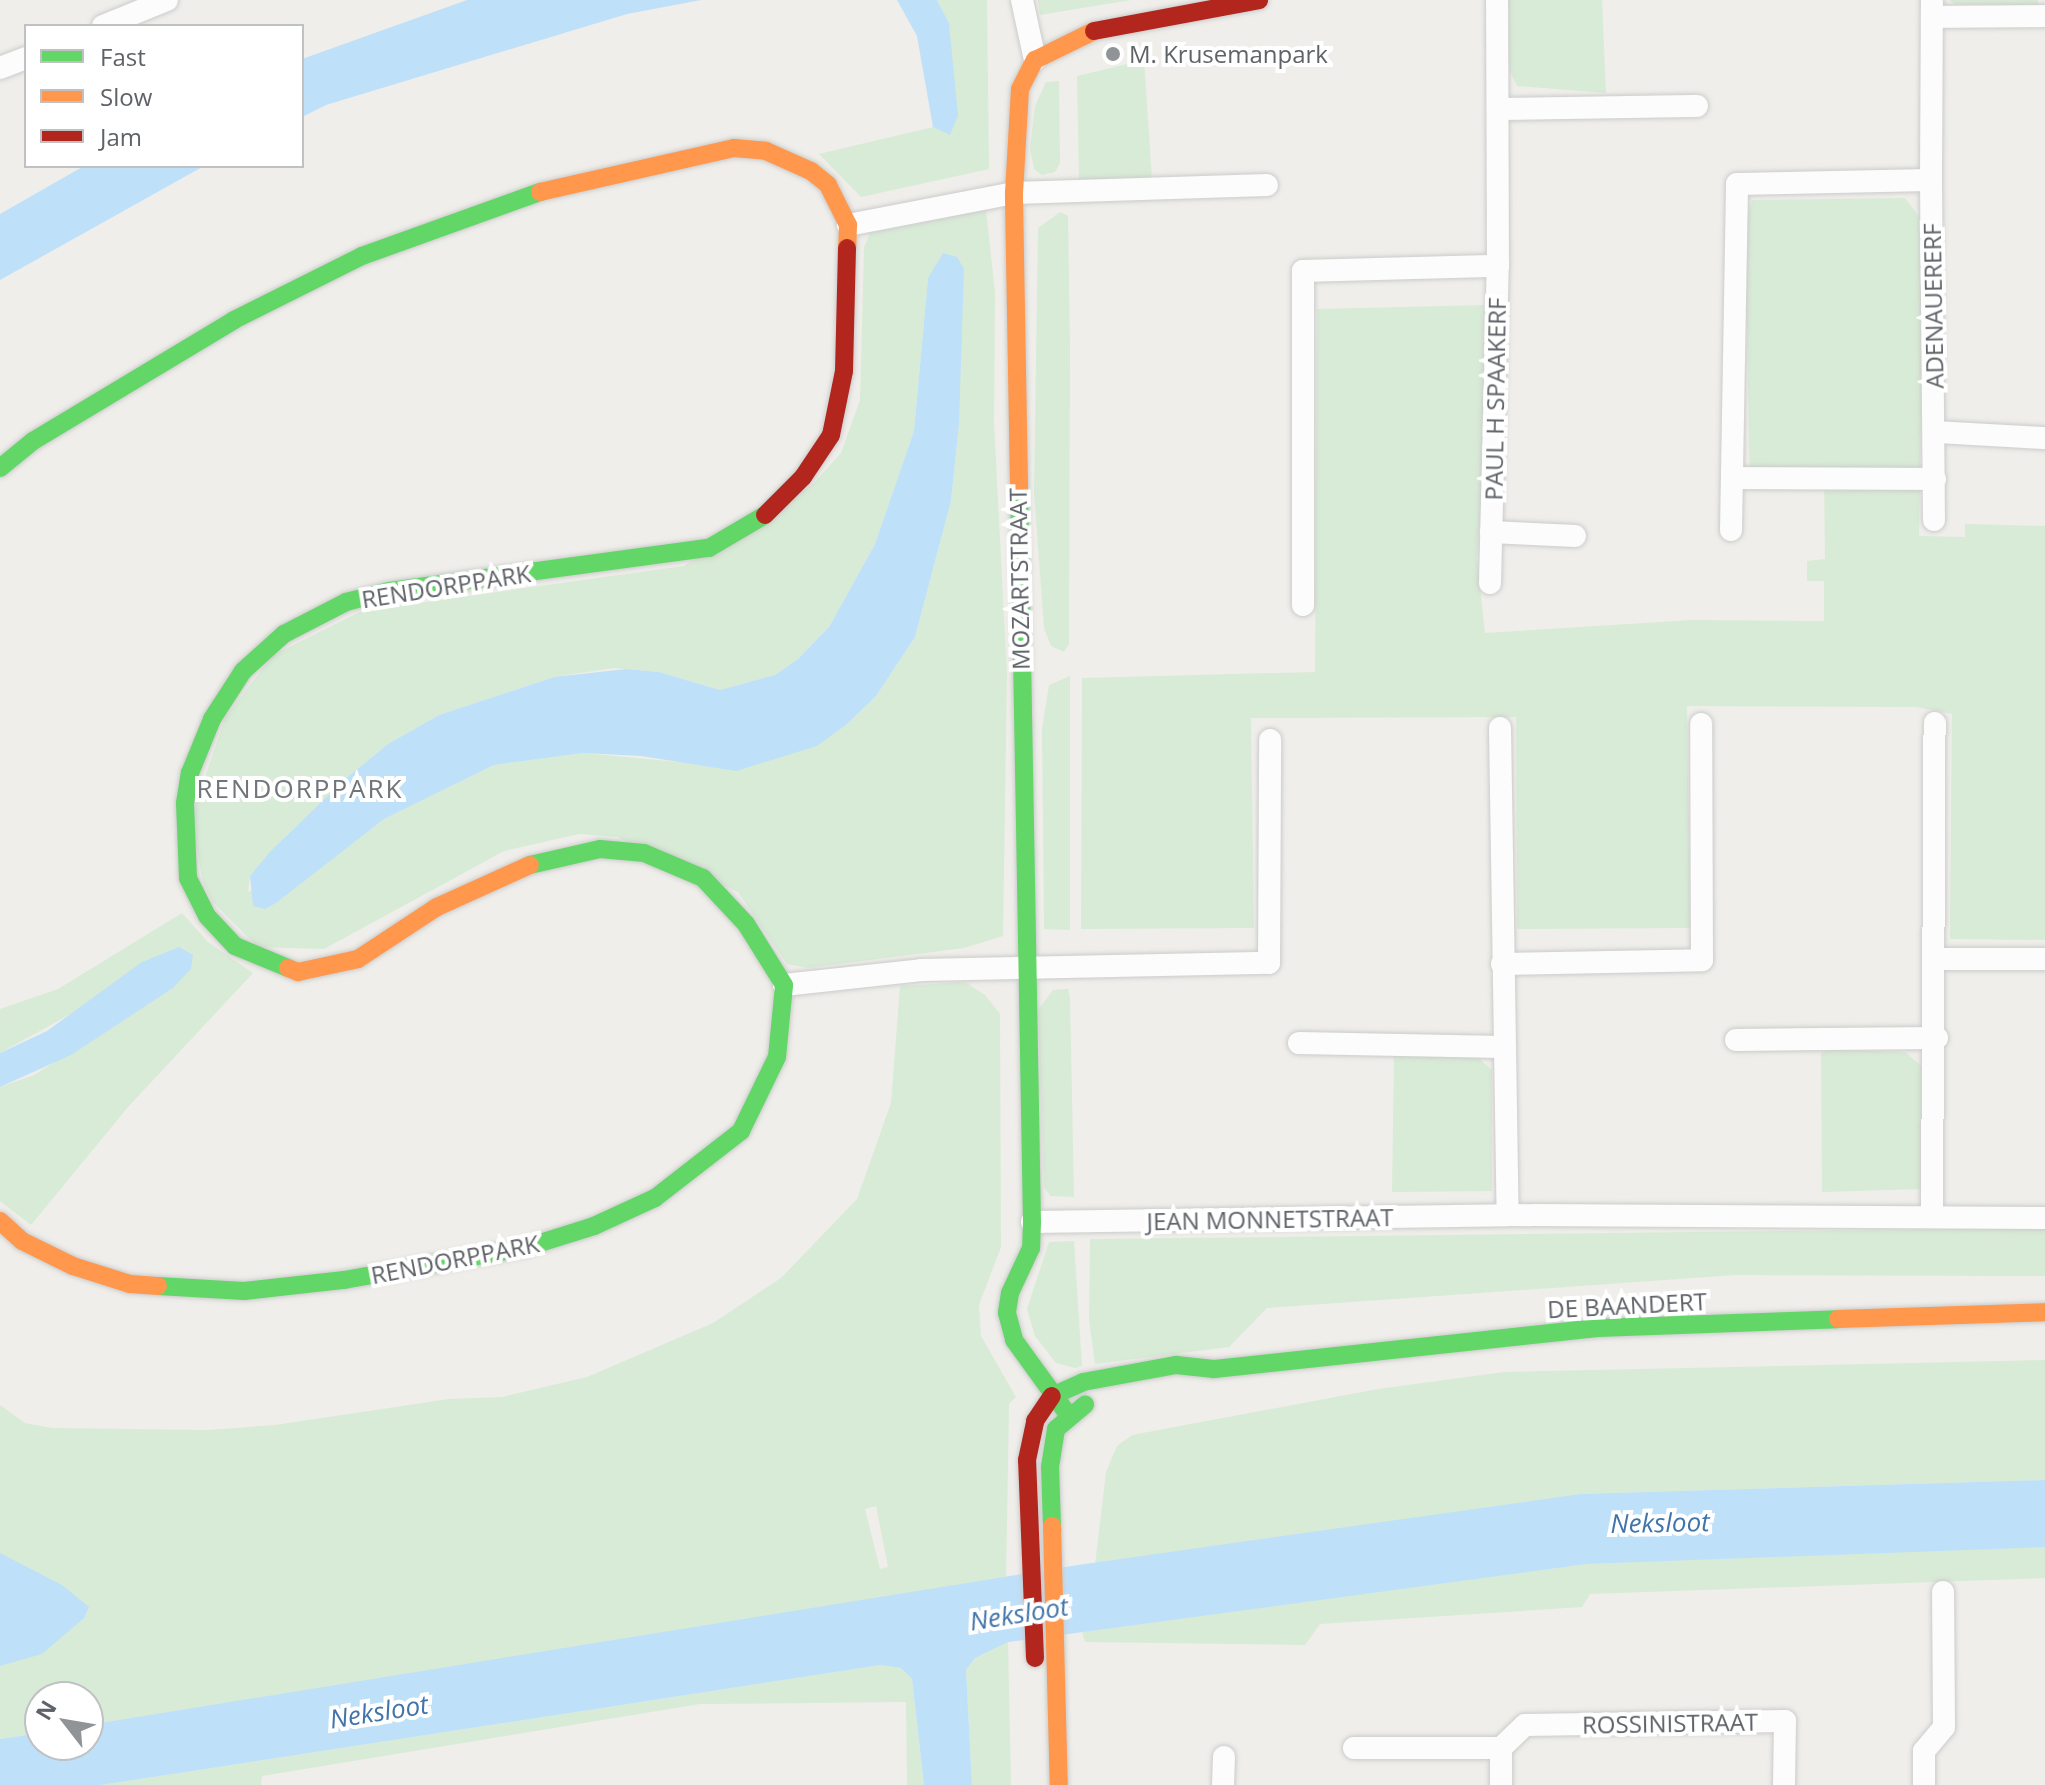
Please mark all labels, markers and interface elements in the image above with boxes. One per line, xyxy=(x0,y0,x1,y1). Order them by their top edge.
legend xyxy=(24,24,304,168)
text: Fast xyxy=(100,40,146,73)
place label: M. Krusemanpark xyxy=(1129,40,1328,68)
marker: M. Krusemanpark xyxy=(1104,45,1122,63)
text: Slow xyxy=(100,80,152,113)
text: Jam xyxy=(100,120,142,153)
street label: ADENAUERERF xyxy=(1917,223,1949,389)
street label: PAUL H SPAAKERF xyxy=(1479,297,1511,501)
street label: MOZARTSTRAAT xyxy=(1003,488,1035,670)
street label: RENDORPPARK xyxy=(359,558,533,614)
district label: RENDORPPARK xyxy=(197,773,403,805)
street label: JEAN MONNETSTRAAT xyxy=(1146,1202,1394,1236)
street label: RENDORPPARK xyxy=(368,1229,542,1289)
street label: DE BAANDERT xyxy=(1547,1286,1707,1324)
water label: Neksloot xyxy=(1610,1507,1710,1539)
water label: Neksloot xyxy=(967,1591,1071,1637)
north arrow xyxy=(24,1681,104,1761)
water label: Neksloot xyxy=(327,1689,431,1735)
text: N xyxy=(28,1694,63,1725)
street label: ROSSINISTRAAT xyxy=(1582,1707,1758,1739)

